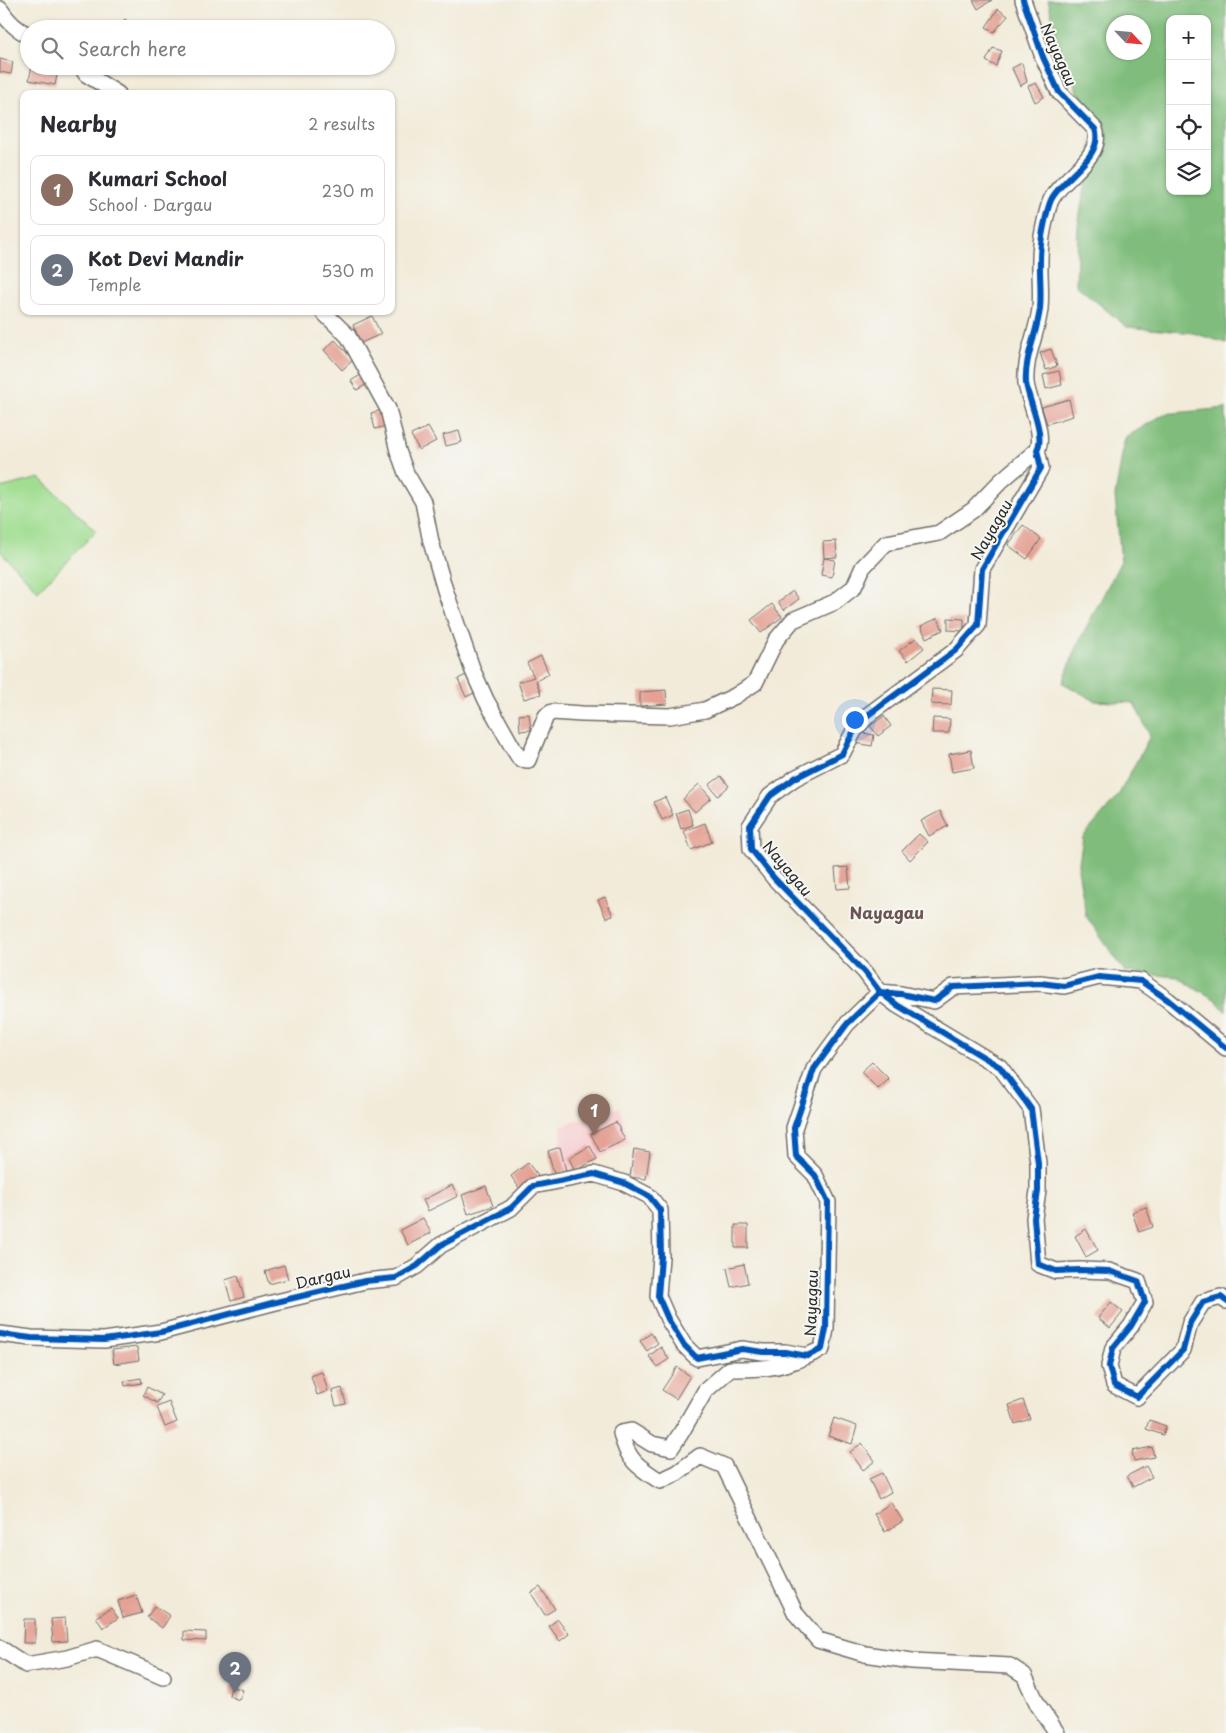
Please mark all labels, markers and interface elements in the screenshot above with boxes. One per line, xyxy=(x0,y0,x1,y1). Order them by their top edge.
north arrow xyxy=(1106,15,1151,60)
map controls xyxy=(1166,15,1211,195)
button: + xyxy=(1166,15,1211,60)
street label: Nayagau xyxy=(1035,19,1083,89)
search box xyxy=(20,20,395,75)
icon: search xyxy=(38,34,66,62)
text: Search here xyxy=(78,34,187,62)
button: − xyxy=(1166,60,1211,105)
button: locate xyxy=(1166,105,1211,150)
text: Nearby xyxy=(40,107,117,139)
text: 2 results xyxy=(308,111,375,135)
button: layers xyxy=(1166,150,1211,195)
text: Kumari School xyxy=(88,164,227,192)
text: 1 xyxy=(53,178,61,202)
text: 230 m xyxy=(322,178,374,202)
text: School · Dargau xyxy=(88,192,212,216)
text: Kot Devi Mandir xyxy=(88,244,244,272)
text: 2 xyxy=(51,258,63,282)
text: 530 m xyxy=(321,258,374,282)
text: Temple xyxy=(88,272,141,296)
street label: Nayagau xyxy=(964,495,1017,564)
your location xyxy=(842,707,868,733)
street label: Nayagau xyxy=(758,835,818,901)
district label: Nayagau xyxy=(850,900,924,924)
pin: 1 xyxy=(578,1094,610,1135)
street label: Dargau xyxy=(293,1259,353,1294)
street label: Nayagau xyxy=(798,1269,823,1337)
pin: 2 xyxy=(219,1652,251,1693)

